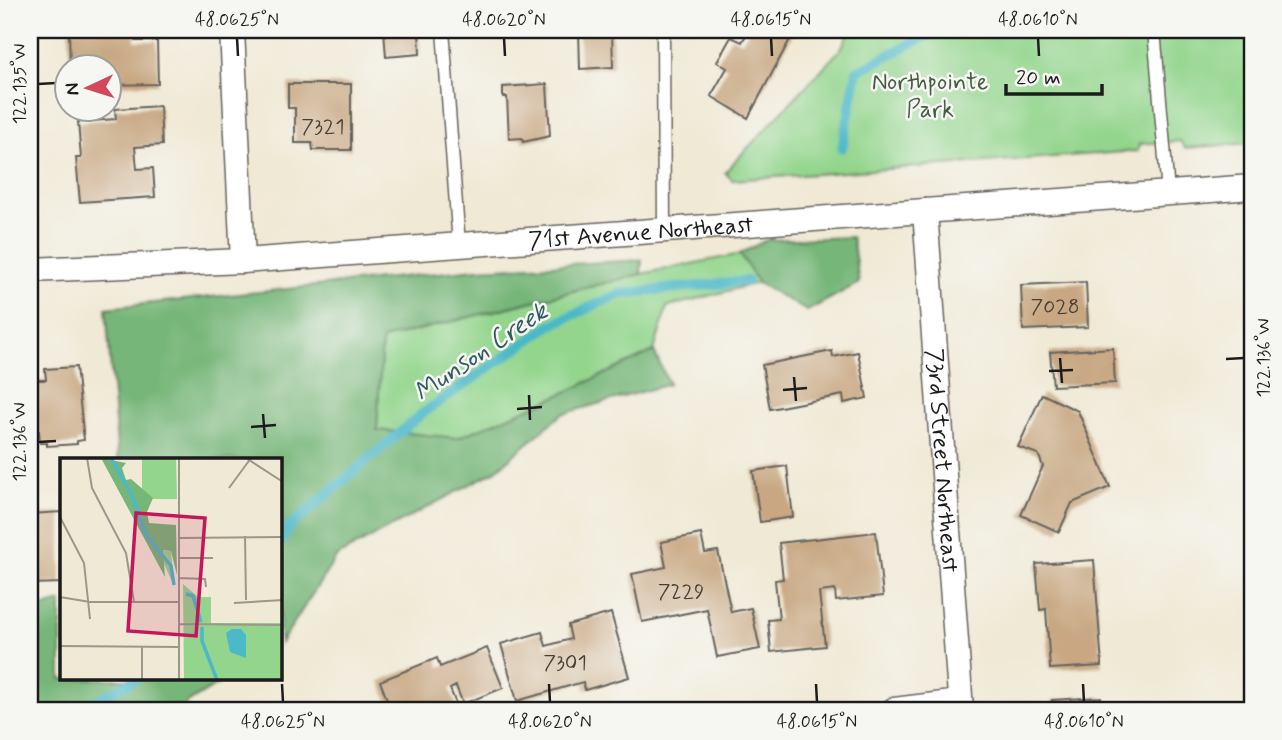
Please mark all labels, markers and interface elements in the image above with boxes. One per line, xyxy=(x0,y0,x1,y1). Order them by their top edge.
text: 48.0625°N xyxy=(195,8,279,32)
text: 48.0620°N xyxy=(462,8,546,32)
text: 48.0615°N xyxy=(731,8,811,32)
text: 48.0610°N xyxy=(998,8,1078,32)
text: 122.135°W xyxy=(8,44,32,124)
north arrow xyxy=(52,52,122,122)
scale bar xyxy=(1006,52,1102,96)
text: 20 m xyxy=(1016,64,1061,92)
park label: Northpointe Park xyxy=(872,67,988,126)
text: N xyxy=(60,82,85,96)
house number: 7321 xyxy=(301,113,345,141)
street label: 71st Avenue Northeast xyxy=(527,210,755,257)
house number: 7028 xyxy=(1030,293,1080,321)
water label: Munson Creek xyxy=(408,294,556,410)
text: 122.136°W xyxy=(1252,318,1276,398)
street label: 73rd Street Northeast xyxy=(918,347,965,574)
text: 122.136°W xyxy=(8,402,32,482)
inset map xyxy=(60,458,282,680)
house number: 7229 xyxy=(658,578,704,606)
house number: 7301 xyxy=(543,649,587,677)
text: 48.0625°N xyxy=(241,710,325,734)
text: 48.0620°N xyxy=(508,710,592,734)
text: 48.0615°N xyxy=(777,710,857,734)
text: 48.0610°N xyxy=(1044,710,1124,734)

